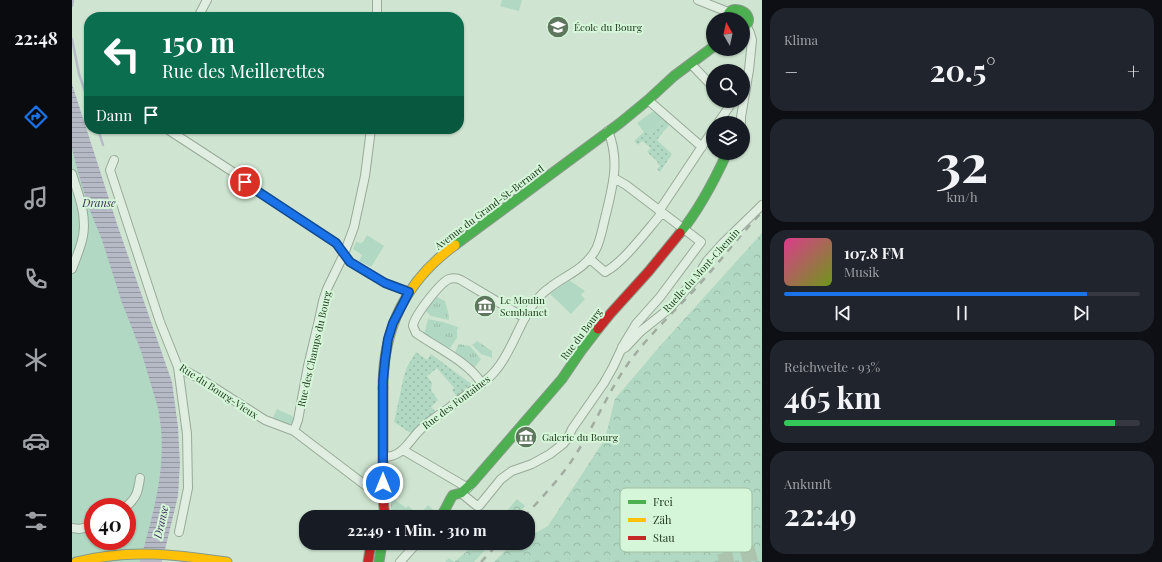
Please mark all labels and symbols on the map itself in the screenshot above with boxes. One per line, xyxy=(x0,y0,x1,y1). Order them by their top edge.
north arrow xyxy=(706,12,750,56)
school or university icon: École du Bourg xyxy=(545,14,571,40)
place label: École du Bourg xyxy=(574,20,643,34)
street label: Avenue du Grand-St-Bernard xyxy=(431,161,547,253)
pin xyxy=(228,165,262,199)
water label: Dranse xyxy=(81,195,116,210)
street label: Ruelle du Mont-Chemin xyxy=(659,225,743,315)
street label: Rue des Champs du Bourg xyxy=(294,289,334,408)
museum icon: Le Moulin Semblanet xyxy=(472,293,498,319)
place label: Le Moulin Semblanet xyxy=(500,293,548,319)
street label: Rue du Bourg xyxy=(557,305,605,363)
street label: Rue du Bourg-Vieux xyxy=(177,360,262,422)
street label: Rue des Fontaines xyxy=(419,372,493,432)
museum icon: Galerie du Bourg xyxy=(513,424,539,450)
place label: Galerie du Bourg xyxy=(542,430,619,444)
position arrow xyxy=(362,462,404,504)
legend xyxy=(620,488,752,552)
text: Frei xyxy=(653,494,673,509)
speed limit sign: 40 xyxy=(84,498,136,550)
water label: Dranse xyxy=(149,504,172,541)
text: Zäh xyxy=(653,512,672,527)
text: Stau xyxy=(653,530,675,545)

